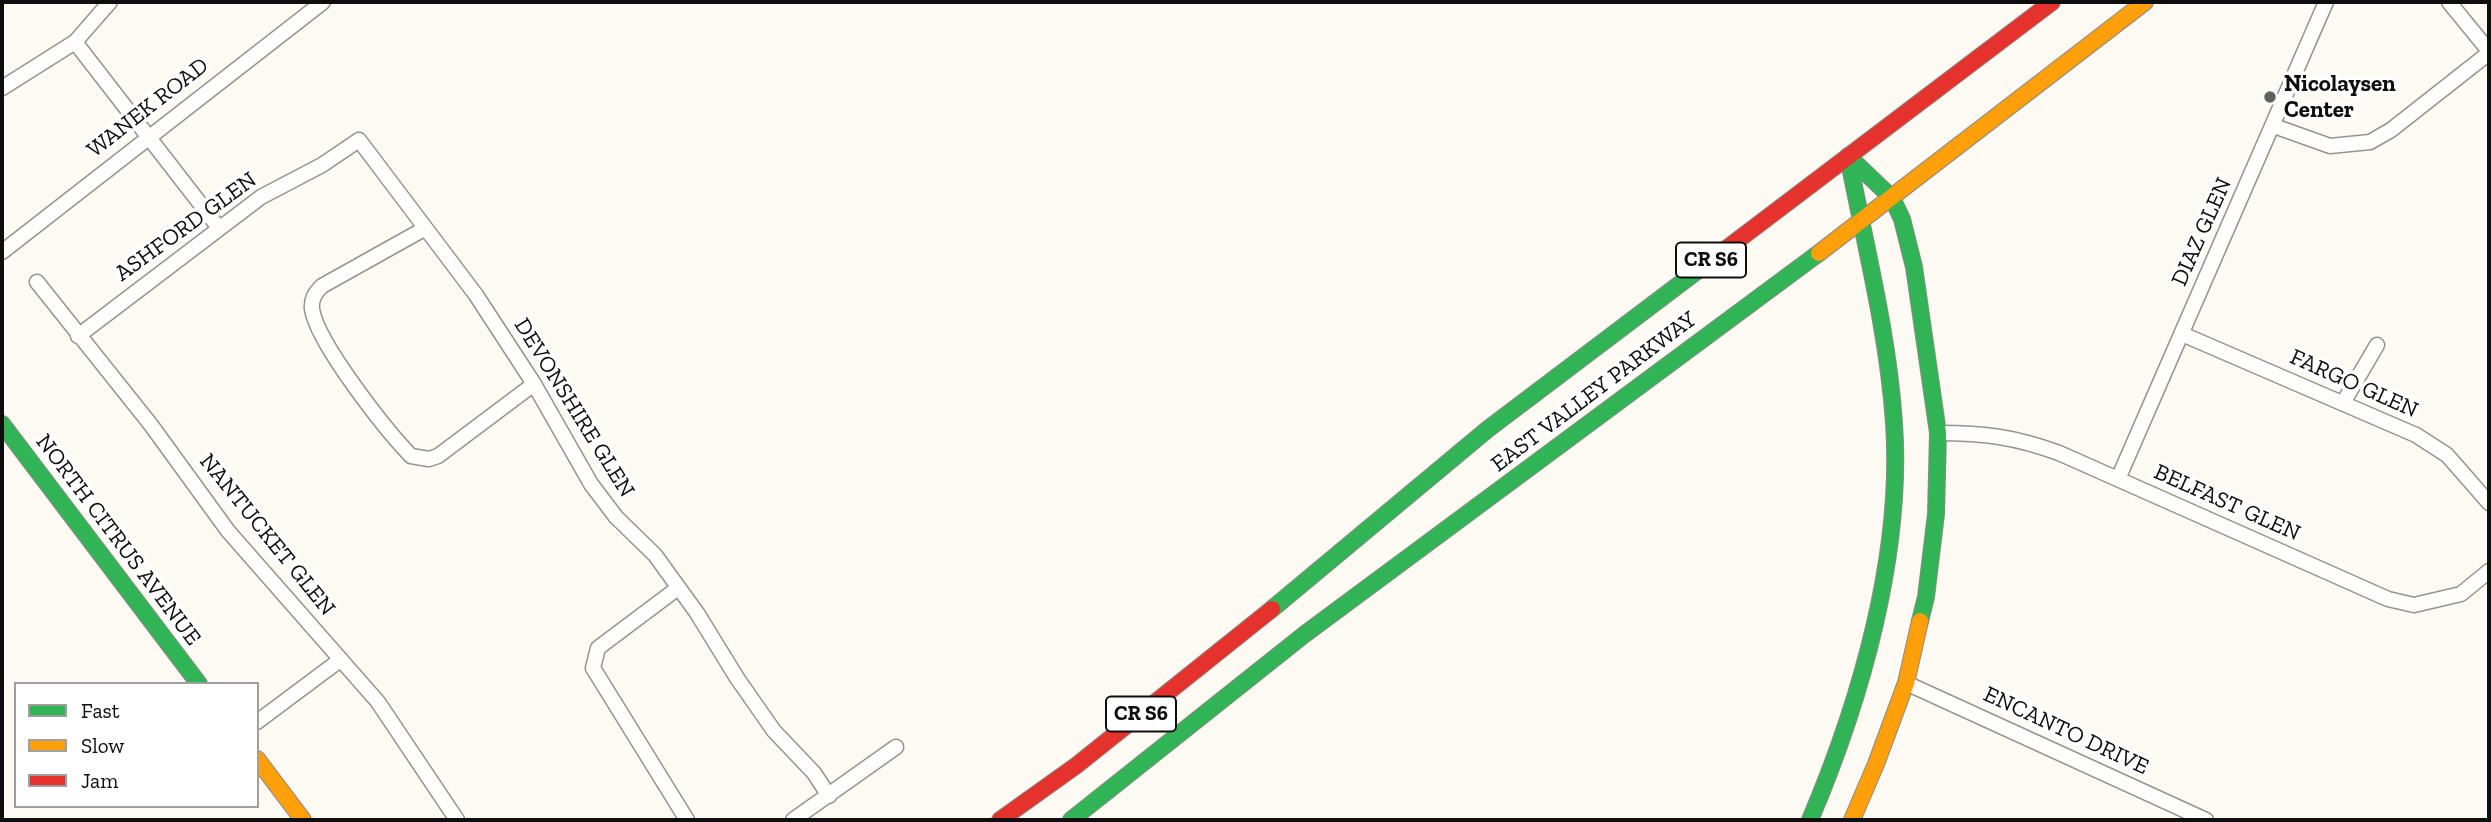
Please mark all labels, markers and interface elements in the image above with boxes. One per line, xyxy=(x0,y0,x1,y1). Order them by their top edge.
street label: WANEK ROAD xyxy=(82,52,214,164)
place label: Nicolaysen Center xyxy=(2284,70,2396,124)
marker: Nicolaysen Center xyxy=(2262,89,2278,105)
street label: ASHFORD GLEN xyxy=(110,166,262,288)
street label: DIAZ GLEN xyxy=(2166,174,2238,290)
road number: CR S6 xyxy=(1676,243,1746,278)
street label: EAST VALLEY PARKWAY xyxy=(1486,306,1702,478)
street label: DEVONSHIRE GLEN xyxy=(508,313,640,503)
street label: FARGO GLEN xyxy=(2286,343,2422,425)
street label: NORTH CITRUS AVENUE xyxy=(30,429,206,651)
street label: NANTUCKET GLEN xyxy=(193,448,341,622)
street label: BELFAST GLEN xyxy=(2150,458,2304,548)
street label: ENCANTO DRIVE xyxy=(1979,681,2153,781)
legend xyxy=(14,682,259,808)
road number: CR S6 xyxy=(1106,696,1176,732)
text: Fast xyxy=(81,698,120,723)
text: Slow xyxy=(81,733,124,758)
text: Jam xyxy=(81,768,118,793)

